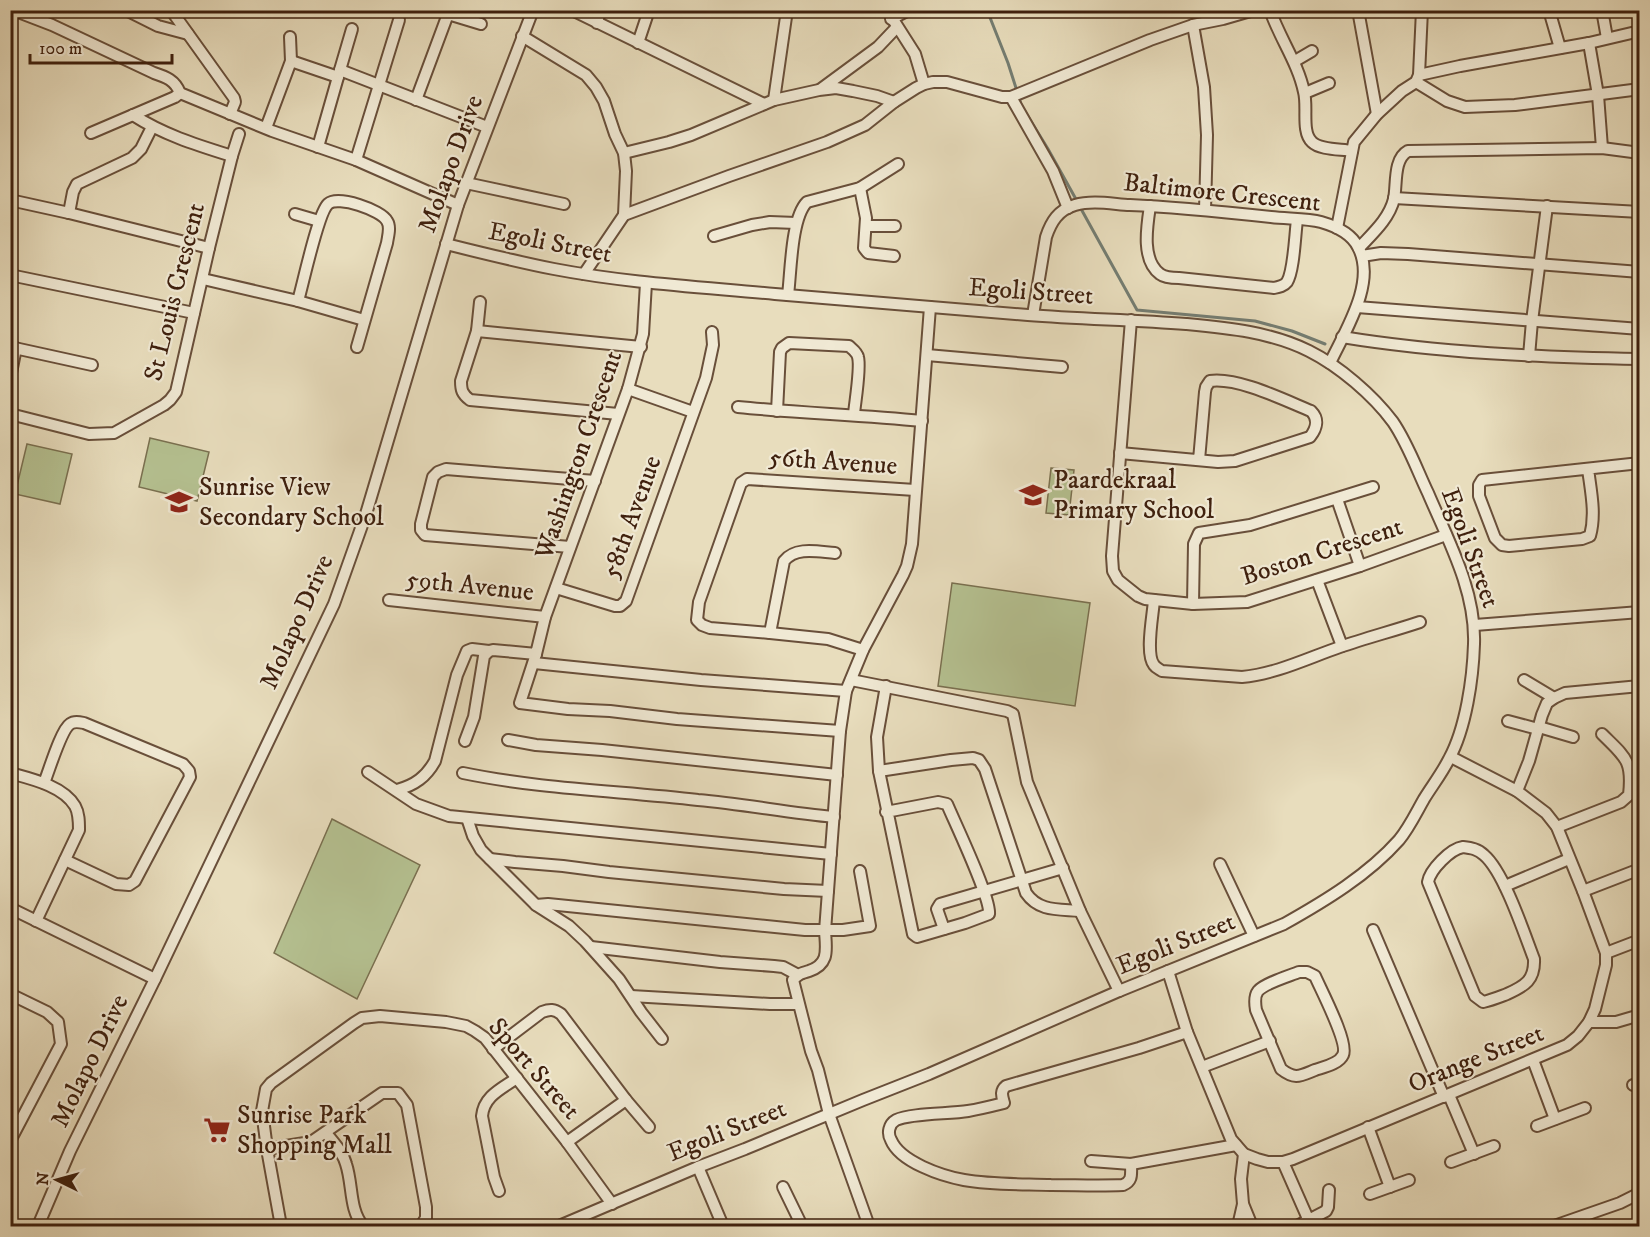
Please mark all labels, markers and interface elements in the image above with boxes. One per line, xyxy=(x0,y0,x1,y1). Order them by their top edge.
scale bar xyxy=(30,27,172,65)
text: 100 m xyxy=(39,38,82,60)
street label: Molapo Drive xyxy=(411,91,491,237)
street label: Baltimore Crescent xyxy=(1122,166,1322,220)
street label: St Louis Crescent xyxy=(137,199,213,385)
street label: Egoli Street xyxy=(485,215,615,271)
street label: Egoli Street xyxy=(967,271,1095,313)
street label: Washington Crescent xyxy=(527,346,630,565)
street label: 56th Avenue xyxy=(768,441,898,483)
street label: 58th Avenue xyxy=(595,451,669,583)
place label: Paardekraal Primary School xyxy=(1053,464,1214,527)
place label: Sunrise View Secondary School xyxy=(199,471,384,534)
school or university icon: Paardekraal Primary School xyxy=(1018,480,1048,510)
street label: Egoli Street xyxy=(1433,484,1507,612)
school or university icon: Sunrise View Secondary School xyxy=(164,487,194,517)
street label: Boston Crescent xyxy=(1237,510,1407,594)
street label: Molapo Drive xyxy=(253,550,341,694)
street label: 59th Avenue xyxy=(404,563,536,609)
street label: Egoli Street xyxy=(1112,905,1240,983)
street label: Molapo Drive xyxy=(44,989,136,1133)
street label: Sport Street xyxy=(481,1011,587,1127)
street label: Orange Street xyxy=(1403,1017,1549,1101)
street label: Egoli Street xyxy=(663,1092,791,1170)
place label: Sunrise Park Shopping Mall xyxy=(237,1099,392,1162)
supermarket icon: Sunrise Park Shopping Mall xyxy=(202,1115,232,1145)
north arrow xyxy=(27,1150,87,1210)
text: N xyxy=(33,1171,54,1186)

